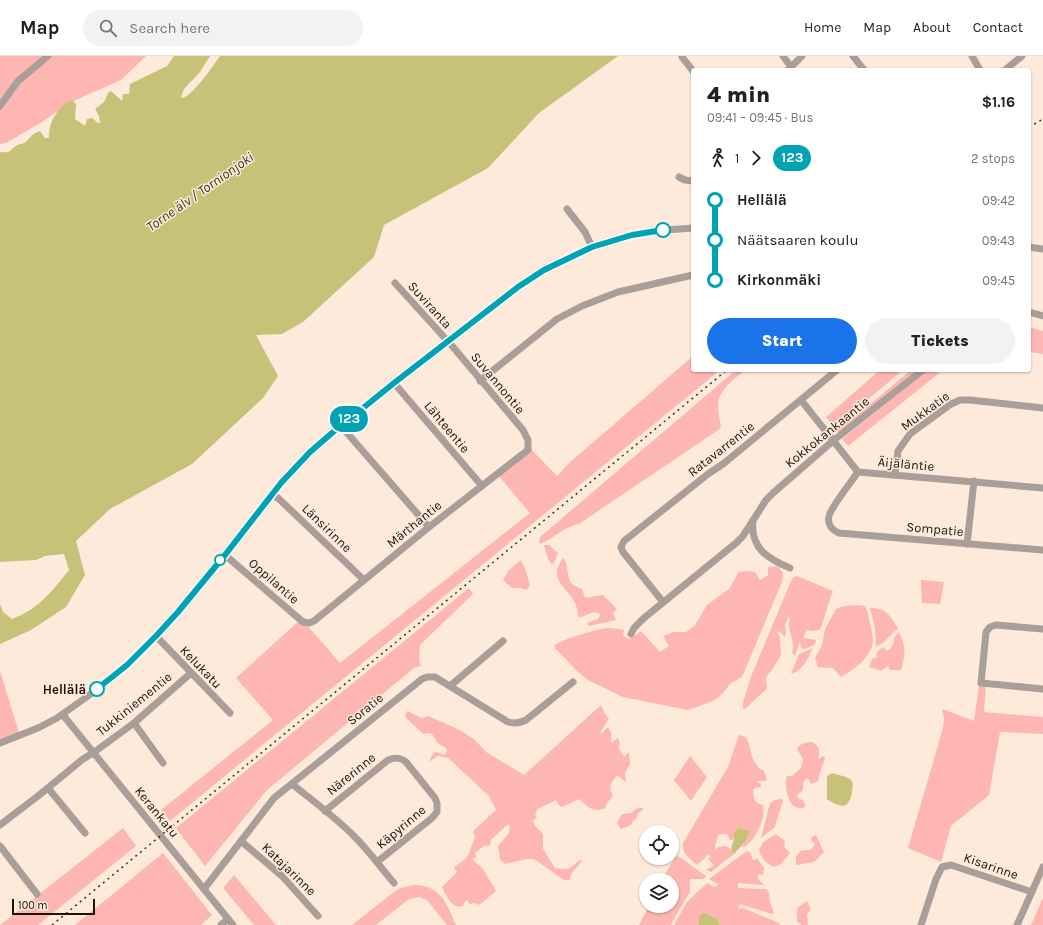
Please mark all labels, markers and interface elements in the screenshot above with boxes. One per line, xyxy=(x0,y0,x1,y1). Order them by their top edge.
search box xyxy=(83,10,363,46)
text: Map xyxy=(20,17,59,39)
icon: search xyxy=(97,17,119,39)
text: Search here xyxy=(129,19,210,37)
text: Home xyxy=(804,19,841,36)
text: Map xyxy=(863,19,891,36)
text: About xyxy=(913,19,951,36)
text: Contact xyxy=(973,19,1023,36)
text: 4 min xyxy=(707,82,770,108)
text: $1.16 xyxy=(982,93,1015,111)
text: 09:41 – 09:45 · Bus xyxy=(707,110,813,125)
icon: walk xyxy=(707,147,729,169)
icon: forward xyxy=(745,147,767,169)
water label: Torne älv / Tornionjoki xyxy=(143,148,257,235)
text: 123 xyxy=(781,149,803,166)
text: 1 xyxy=(735,151,739,166)
text: 2 stops xyxy=(971,151,1015,166)
text: Hellälä xyxy=(737,191,787,209)
text: 09:42 xyxy=(982,193,1015,208)
unlabelled marker xyxy=(655,222,671,238)
text: Näätsaaren koulu xyxy=(737,231,859,249)
text: 09:43 xyxy=(982,233,1015,248)
text: Kirkonmäki xyxy=(737,271,821,289)
text: 09:45 xyxy=(982,273,1015,288)
street label: Suviranta xyxy=(405,278,455,332)
button: Start xyxy=(707,318,857,364)
button: Tickets xyxy=(865,318,1015,364)
street label: Suvannontie xyxy=(468,349,528,417)
street label: Mukkatie xyxy=(898,388,952,434)
street label: Kokkokankaantie xyxy=(782,393,872,471)
street label: Lähteentie xyxy=(421,398,473,456)
line badge: 123 xyxy=(326,406,372,432)
text: 123 xyxy=(338,410,360,427)
street label: Ratavarrentie xyxy=(685,418,757,480)
street label: Äijäläntie xyxy=(877,453,935,474)
street label: Märthantie xyxy=(384,497,445,551)
street label: Länsirinne xyxy=(299,501,355,555)
street label: Sompatie xyxy=(906,519,965,539)
unlabelled marker xyxy=(214,554,226,566)
street label: Oppilantie xyxy=(246,555,302,607)
street label: Kelukatu xyxy=(177,643,225,691)
street label: Tukkiniementie xyxy=(93,669,175,739)
marker: Hellälä xyxy=(89,681,105,697)
place label: Hellälä xyxy=(43,682,86,697)
street label: Soratie xyxy=(344,690,386,728)
street label: Närerinne xyxy=(324,750,379,798)
street label: Kerankatu xyxy=(132,783,182,841)
street label: Käpyrinne xyxy=(373,802,429,852)
map controls xyxy=(639,825,679,913)
button: locate xyxy=(639,825,679,865)
street label: Katajarinne xyxy=(259,840,319,899)
street label: Kisarinne xyxy=(962,850,1021,882)
button: layers xyxy=(639,873,679,913)
scale bar xyxy=(12,897,95,916)
text: 100 m xyxy=(18,899,48,912)

